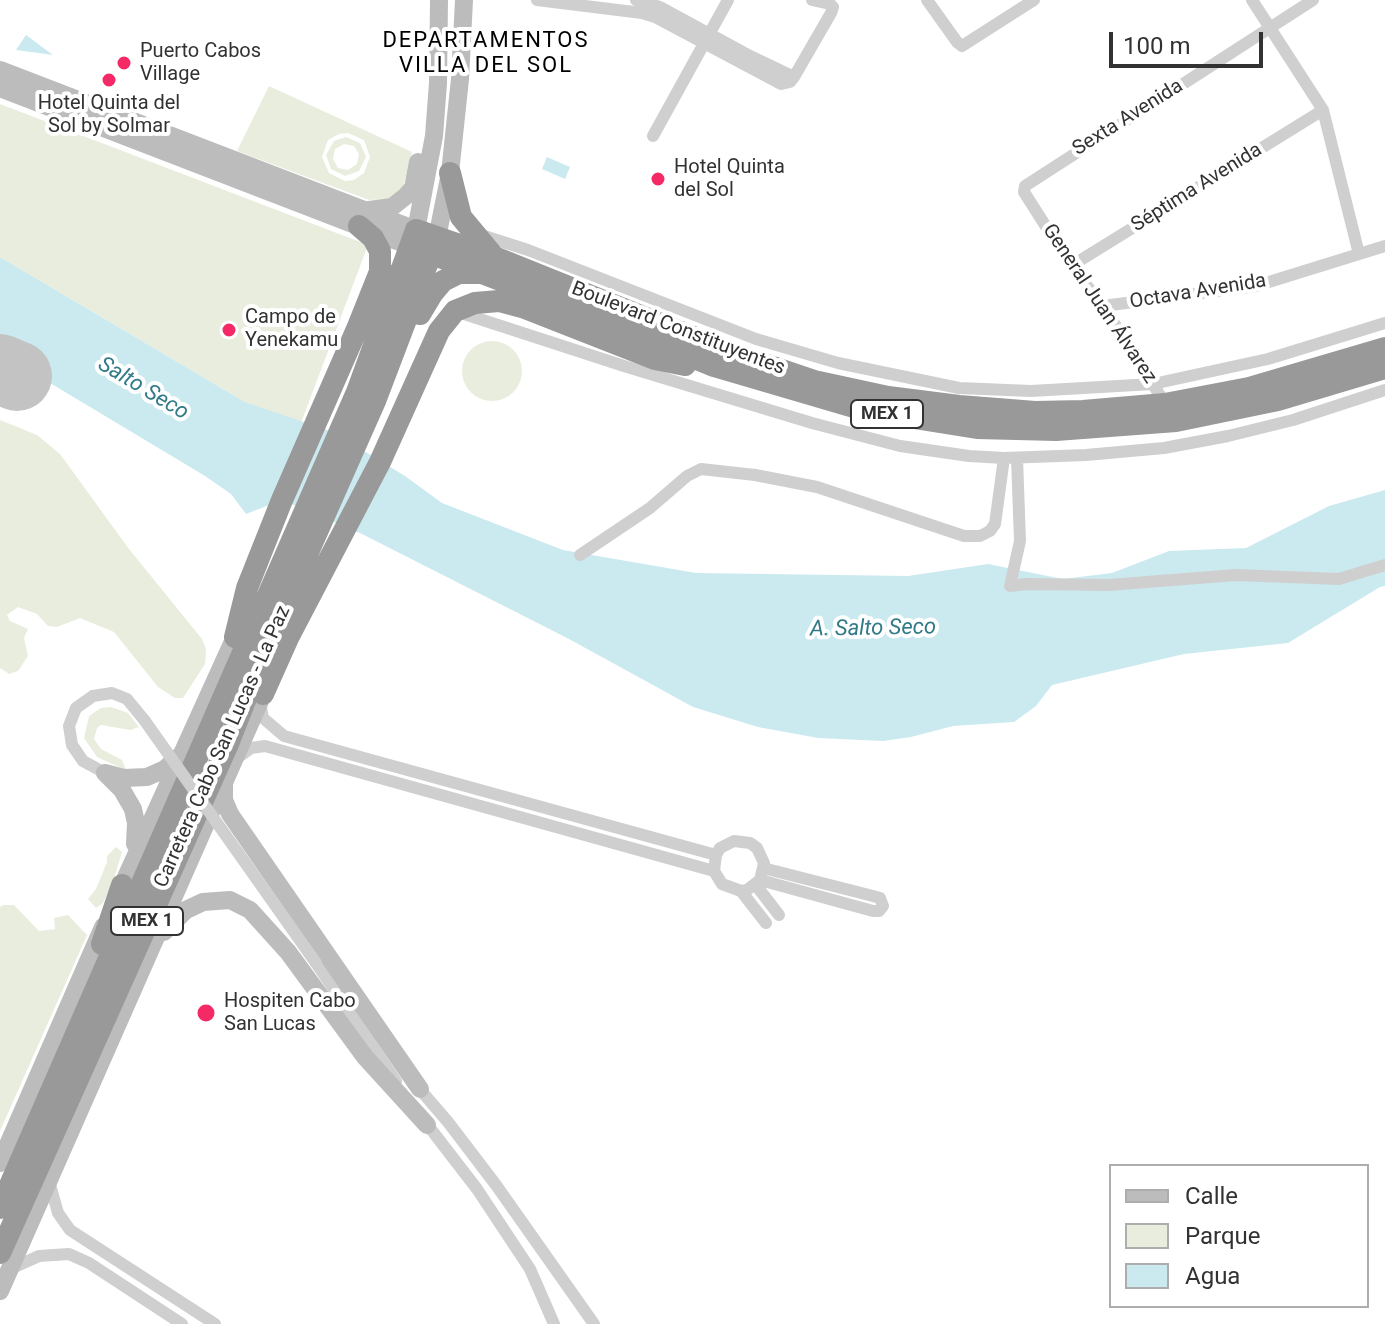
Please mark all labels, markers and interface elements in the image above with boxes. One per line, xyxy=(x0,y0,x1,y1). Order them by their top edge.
scale bar xyxy=(1113,16,1267,66)
district label: DEPARTAMENTOS VILLA DEL SOL xyxy=(382,28,590,80)
text: 100 m xyxy=(1123,32,1190,60)
place label: Puerto Cabos Village xyxy=(140,40,261,87)
marker: Puerto Cabos Village xyxy=(115,54,133,72)
marker: Hotel Quinta del Sol by Solmar xyxy=(100,71,118,89)
street label: Sexta Avenida xyxy=(1068,75,1188,161)
place label: Hotel Quinta del Sol by Solmar xyxy=(38,92,180,139)
street label: Séptima Avenida xyxy=(1127,138,1267,238)
place label: Hotel Quinta del Sol xyxy=(674,156,785,203)
marker: Hotel Quinta del Sol xyxy=(649,170,667,188)
street label: General Juan Álvarez xyxy=(1037,220,1161,388)
street label: Octava Avenida xyxy=(1128,269,1268,315)
street label: Boulevard Constituyentes xyxy=(568,277,788,381)
place label: Campo de Yenekamu xyxy=(245,306,338,353)
marker: Campo de Yenekamu xyxy=(220,321,238,339)
water label: Salto Seco xyxy=(93,352,193,426)
road number: MEX 1 xyxy=(851,400,923,428)
street label: Carretera Cabo San Lucas - La Paz xyxy=(150,602,296,892)
water label: A. Salto Seco xyxy=(810,615,936,643)
road number: MEX 1 xyxy=(111,907,183,935)
place label: Hospiten Cabo San Lucas xyxy=(224,990,356,1037)
marker: Hospiten Cabo San Lucas xyxy=(195,1002,217,1024)
legend xyxy=(1109,1164,1369,1308)
text: Calle xyxy=(1185,1182,1238,1210)
text: Parque xyxy=(1185,1222,1261,1250)
text: Agua xyxy=(1185,1262,1240,1290)

